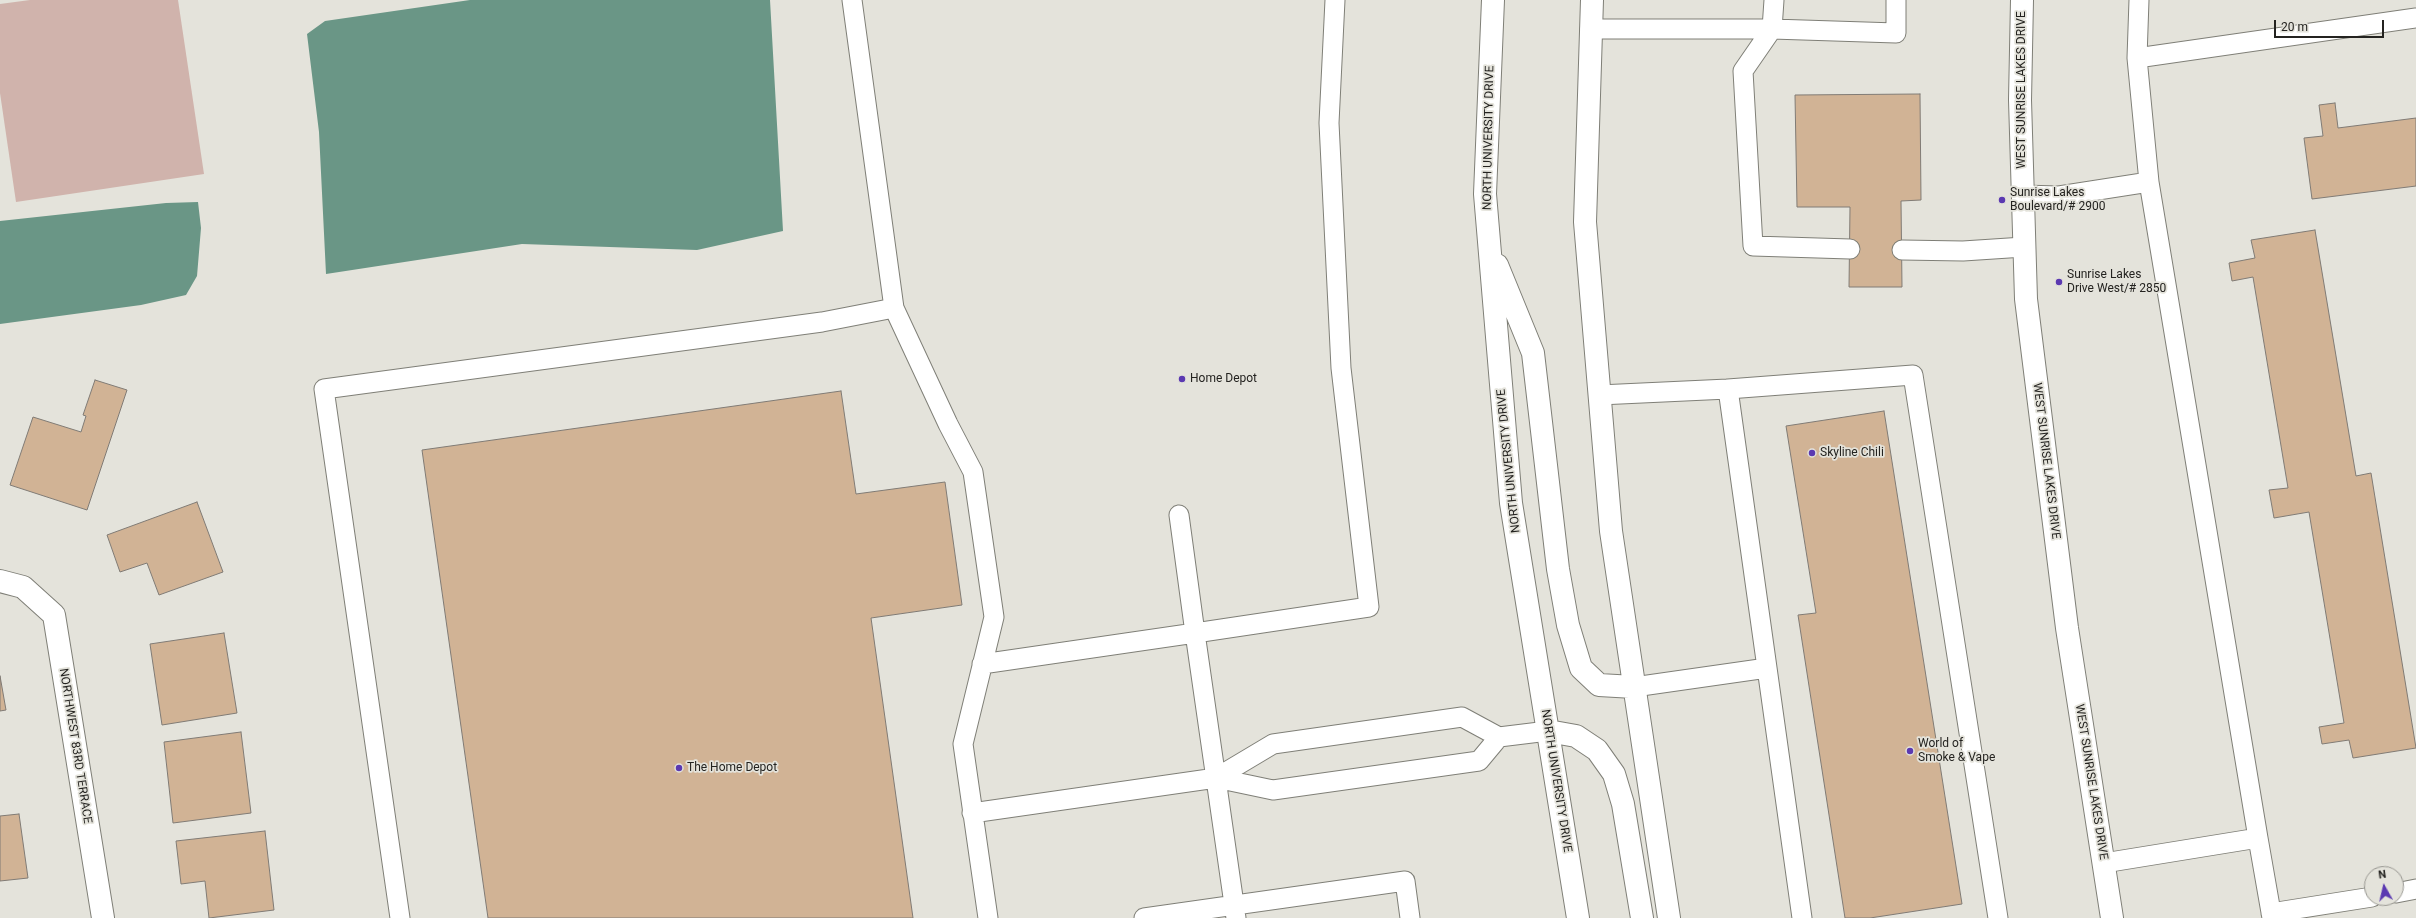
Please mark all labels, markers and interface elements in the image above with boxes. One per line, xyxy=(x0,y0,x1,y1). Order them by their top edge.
street label: WEST SUNRISE LAKES DRIVE xyxy=(2015,11,2029,169)
scale bar xyxy=(2276,12,2386,38)
text: 20 m xyxy=(2281,20,2308,34)
street label: NORTH UNIVERSITY DRIVE xyxy=(1481,66,1497,210)
place label: Sunrise Lakes Boulevard/# 2900 xyxy=(2010,186,2105,214)
marker: Sunrise Lakes Boulevard/# 2900 xyxy=(1997,195,2007,205)
place label: Sunrise Lakes Drive West/# 2850 xyxy=(2067,268,2166,296)
marker: Sunrise Lakes Drive West/# 2850 xyxy=(2054,277,2064,287)
place label: Home Depot xyxy=(1190,372,1257,386)
marker: Home Depot xyxy=(1177,374,1187,384)
street label: WEST SUNRISE LAKES DRIVE xyxy=(2029,382,2063,540)
street label: NORTH UNIVERSITY DRIVE xyxy=(1494,388,1524,534)
place label: Skyline Chili xyxy=(1820,446,1884,460)
marker: Skyline Chili xyxy=(1807,448,1817,458)
street label: NORTHWEST 83RD TERRACE xyxy=(56,667,94,825)
street label: WEST SUNRISE LAKES DRIVE xyxy=(2072,703,2110,861)
street label: NORTH UNIVERSITY DRIVE xyxy=(1538,708,1574,854)
place label: World of Smoke & Vape xyxy=(1918,737,1995,765)
marker: World of Smoke & Vape xyxy=(1905,746,1915,756)
place label: The Home Depot xyxy=(687,761,777,775)
marker: The Home Depot xyxy=(674,763,684,773)
north arrow xyxy=(2364,866,2404,906)
text: N xyxy=(2378,868,2387,882)

